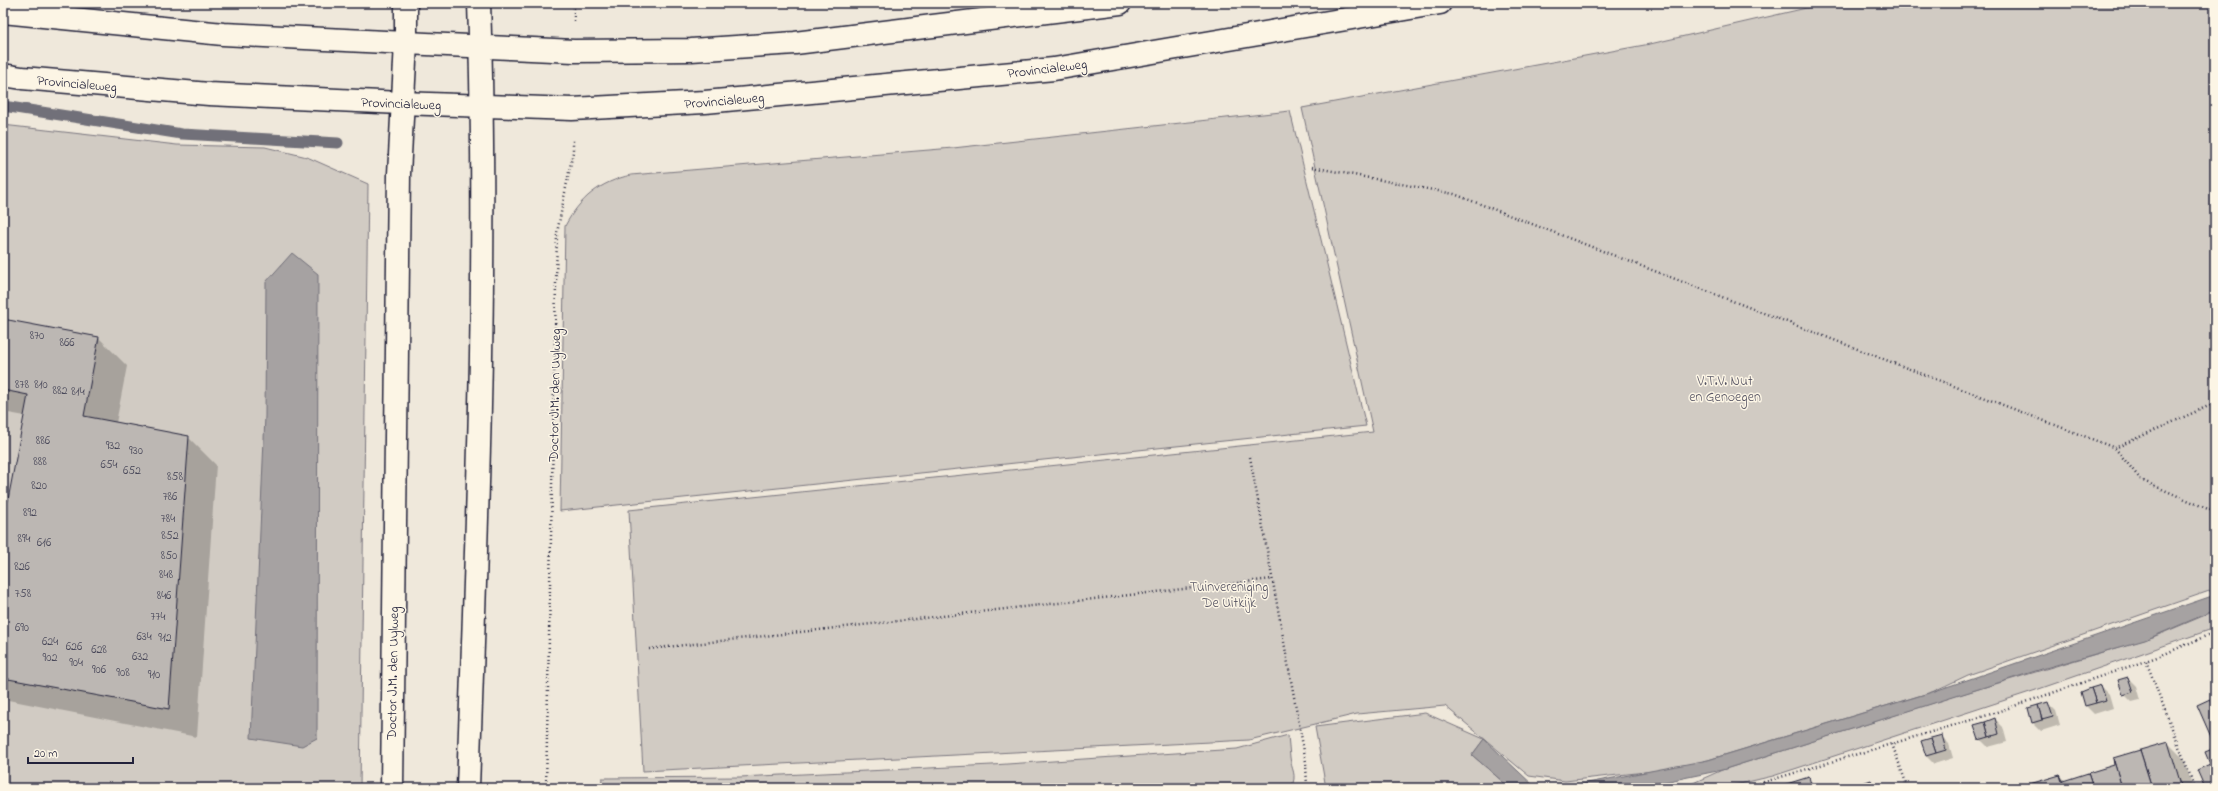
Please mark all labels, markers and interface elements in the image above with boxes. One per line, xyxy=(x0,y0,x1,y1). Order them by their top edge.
street label: Provincialeweg xyxy=(1006,54,1088,86)
street label: Provincialeweg xyxy=(36,71,118,99)
street label: Provincialeweg xyxy=(683,88,765,116)
street label: Provincialeweg xyxy=(360,93,441,117)
house number: 870 xyxy=(30,327,44,345)
street label: Doctor J.M. den Uylweg xyxy=(544,328,568,463)
house number: 866 xyxy=(59,334,75,352)
park label: V.T.V. Nut en Genoegen xyxy=(1689,371,1761,409)
house number: 878 xyxy=(15,376,29,394)
house number: 810 xyxy=(34,376,48,394)
house number: 882 xyxy=(53,382,68,400)
house number: 814 xyxy=(71,383,85,401)
house number: 886 xyxy=(36,432,51,450)
house number: 932 xyxy=(106,437,120,455)
house number: 930 xyxy=(129,442,143,460)
house number: 888 xyxy=(33,453,47,471)
house number: 654 xyxy=(100,456,118,474)
house number: 652 xyxy=(123,462,141,480)
house number: 858 xyxy=(167,468,183,486)
house number: 820 xyxy=(31,477,47,495)
house number: 786 xyxy=(163,488,178,506)
house number: 892 xyxy=(23,504,37,522)
house number: 784 xyxy=(161,510,175,528)
house number: 852 xyxy=(161,527,179,545)
house number: 894 xyxy=(17,530,31,548)
house number: 616 xyxy=(37,534,52,552)
house number: 850 xyxy=(161,547,177,565)
house number: 826 xyxy=(14,558,31,576)
house number: 848 xyxy=(159,566,173,584)
park label: Tuinvereniging De Uitkijk xyxy=(1190,577,1268,614)
house number: 758 xyxy=(15,585,32,603)
house number: 846 xyxy=(157,587,172,605)
street label: Doctor J.M. den Uylweg xyxy=(382,606,406,741)
house number: 774 xyxy=(151,608,165,626)
house number: 690 xyxy=(15,619,29,637)
house number: 634 xyxy=(136,628,152,646)
house number: 912 xyxy=(158,629,172,647)
house number: 624 xyxy=(42,633,58,651)
house number: 626 xyxy=(66,638,83,656)
house number: 628 xyxy=(91,641,107,659)
house number: 632 xyxy=(132,648,148,666)
house number: 902 xyxy=(43,649,57,667)
house number: 904 xyxy=(69,654,83,672)
house number: 906 xyxy=(92,661,107,679)
house number: 908 xyxy=(116,664,130,682)
house number: 910 xyxy=(148,666,160,684)
scale bar xyxy=(28,739,133,765)
text: 20 m xyxy=(34,745,57,763)

